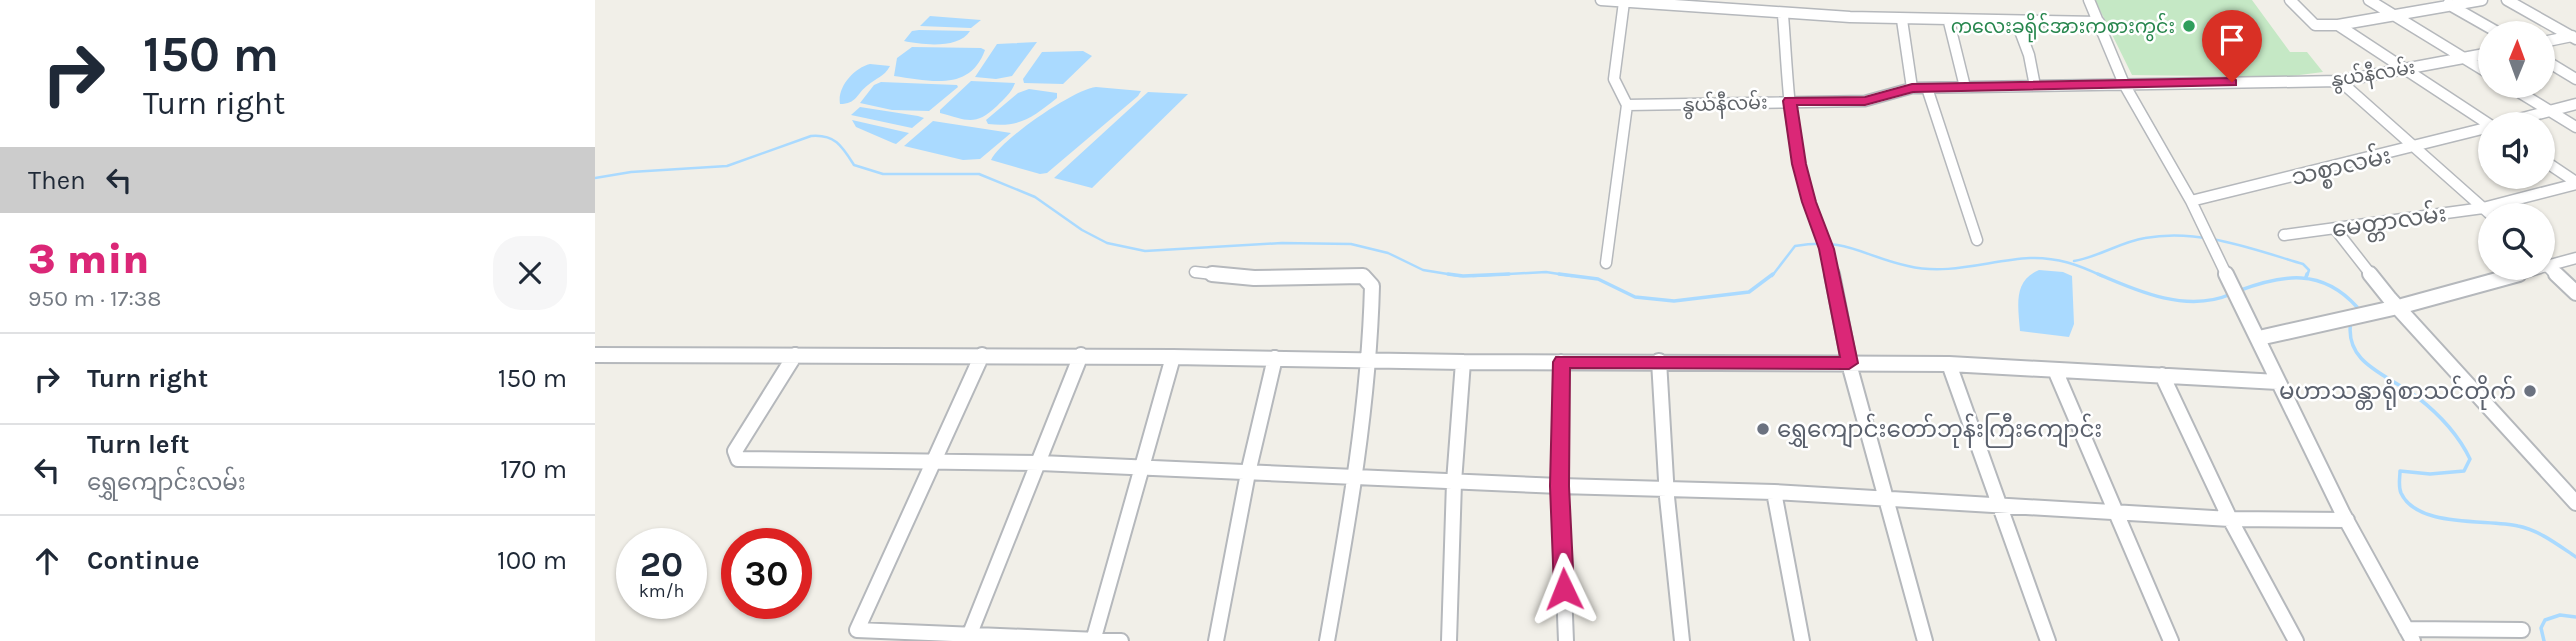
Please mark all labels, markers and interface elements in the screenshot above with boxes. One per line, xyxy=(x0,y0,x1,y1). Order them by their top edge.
pin xyxy=(2202,10,2262,82)
place label: ကလေးခရိုင်အားကစားကွင်း xyxy=(1951,12,2175,43)
marker: ကလေးခရိုင်အားကစားကွင်း xyxy=(2181,18,2197,34)
icon: arrive xyxy=(2213,21,2251,59)
north arrow xyxy=(2478,21,2555,98)
map controls xyxy=(2478,21,2555,280)
text: 150 m xyxy=(143,26,279,83)
icon: right xyxy=(28,28,119,119)
street label: နွယ်နီလမ်း xyxy=(2329,53,2417,95)
text: Turn right xyxy=(143,85,285,122)
street label: နွယ်နီလမ်း xyxy=(1682,88,1768,120)
button: sound xyxy=(2478,112,2555,189)
street label: သစ္စာလမ်း xyxy=(2288,139,2395,196)
icon: left xyxy=(100,161,138,199)
text: Then xyxy=(28,165,86,196)
street label: မေတ္တာလမ်း xyxy=(2330,197,2449,248)
button: search xyxy=(2478,203,2555,280)
text: 3 min xyxy=(28,234,149,284)
button: close xyxy=(493,236,567,310)
text: 950 m · 17:38 xyxy=(28,285,161,312)
icon: right xyxy=(28,360,66,398)
text: Turn right xyxy=(87,363,208,394)
text: 150 m xyxy=(498,363,567,394)
place label: မဟာသန္တာရုံစာသင်တိုက် xyxy=(2279,375,2516,410)
marker: မဟာသန္တာရုံစာသင်တိုက် xyxy=(2522,383,2538,399)
place label: ရွှေကျောင်းတော်ဘုန်းကြီးကျောင်း xyxy=(1777,413,2102,448)
marker: ရွှေကျောင်းတော်ဘုန်းကြီးကျောင်း xyxy=(1755,421,1771,437)
text: Turn left xyxy=(87,429,189,460)
icon: left xyxy=(28,451,66,489)
text: 170 m xyxy=(500,454,567,485)
text: ရွှေကျောင်းလမ်း xyxy=(87,469,246,496)
speed limit sign: 30 xyxy=(721,528,812,619)
icon: ahead xyxy=(28,542,66,580)
text: 20 xyxy=(640,544,683,585)
text: Continue xyxy=(87,545,199,576)
text: 100 m xyxy=(497,545,567,576)
position arrow xyxy=(1527,552,1601,626)
text: km/h xyxy=(639,580,684,602)

